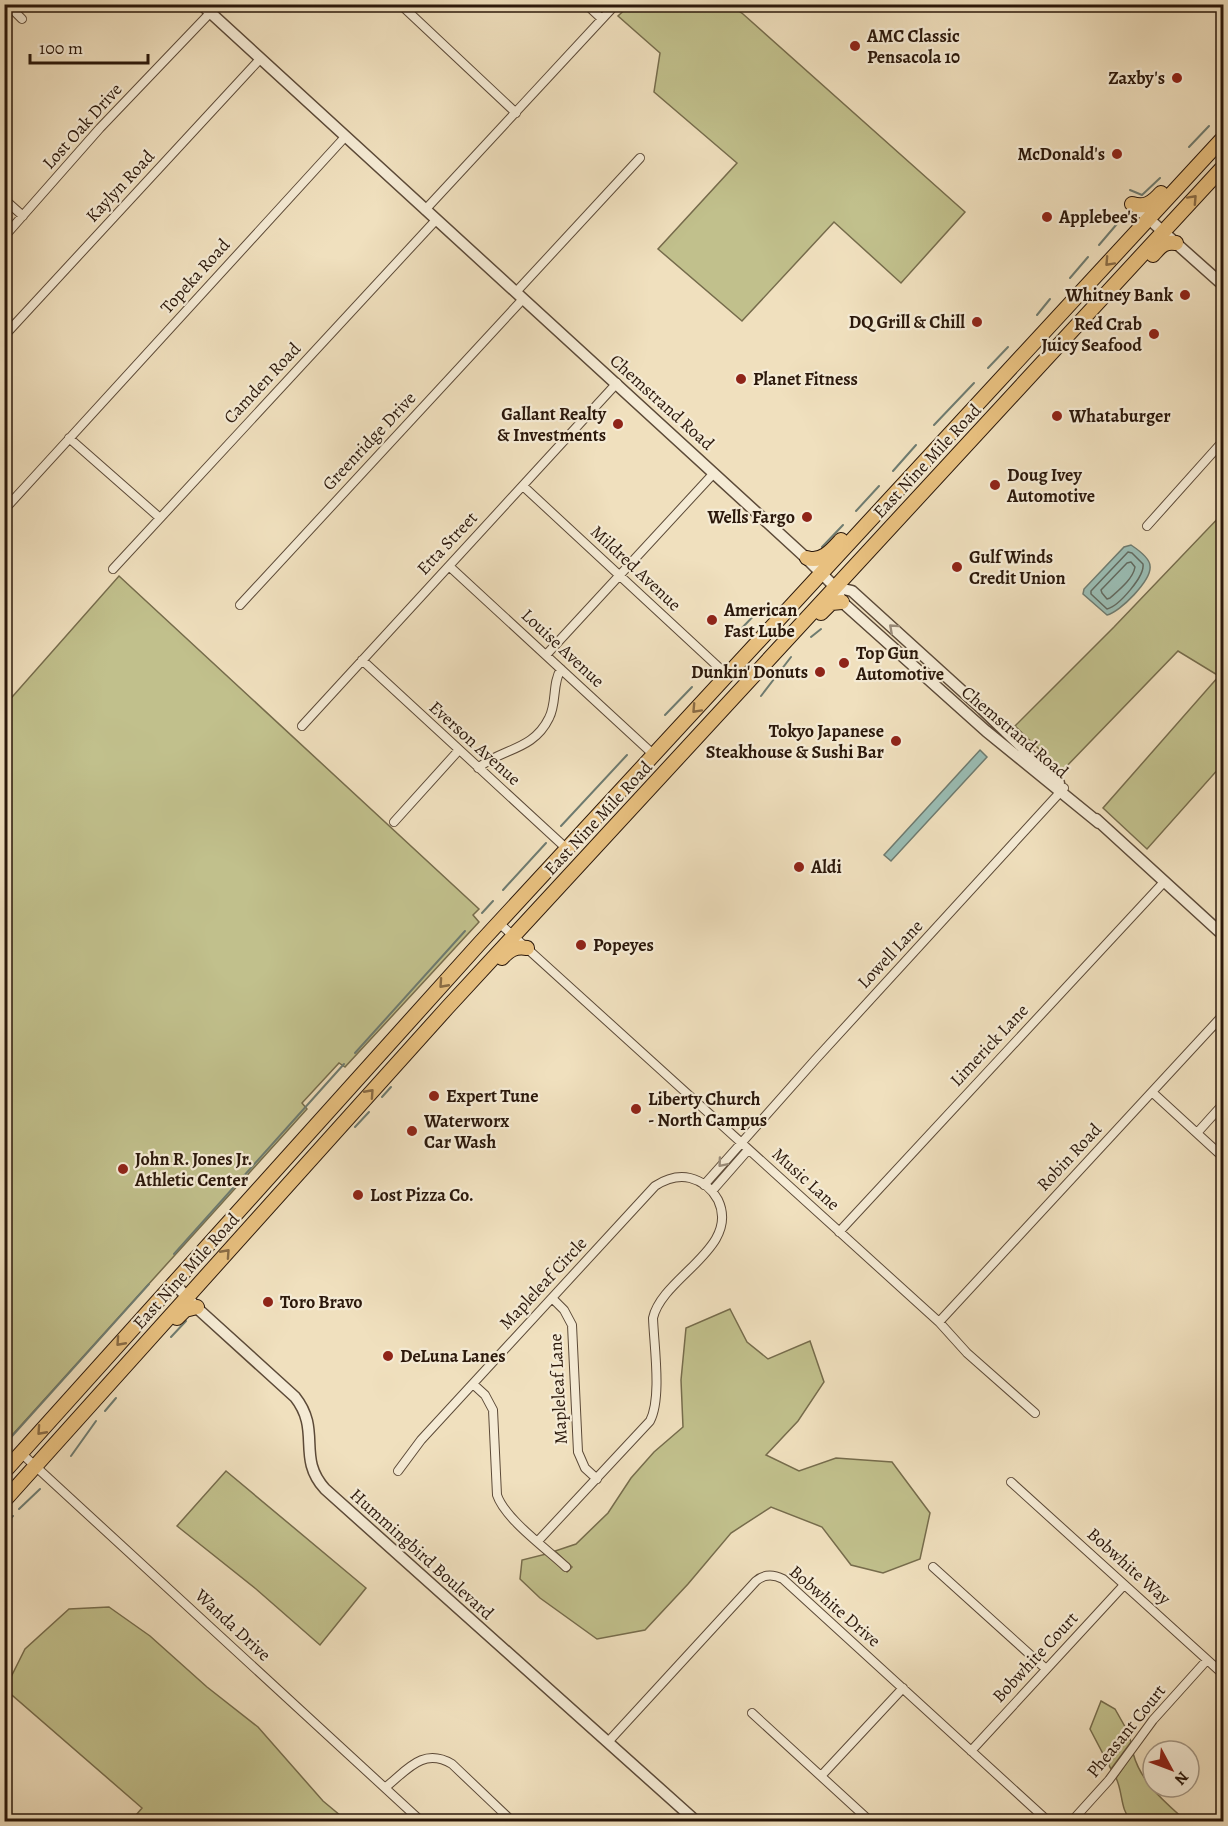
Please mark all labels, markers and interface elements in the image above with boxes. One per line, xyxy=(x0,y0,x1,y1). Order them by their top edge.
place label: AMC Classic Pensacola 10 xyxy=(866,24,960,69)
scale bar xyxy=(30,27,148,65)
text: 100 m xyxy=(39,36,83,60)
marker: AMC Classic Pensacola 10 xyxy=(848,39,862,53)
place label: Zaxby's xyxy=(1108,66,1165,90)
marker: Zaxby's xyxy=(1170,71,1184,85)
street label: Lost Oak Drive xyxy=(37,78,127,174)
place label: McDonald's xyxy=(1017,142,1105,166)
street label: Kaylyn Road xyxy=(80,144,160,227)
marker: McDonald's xyxy=(1110,147,1124,161)
one-way arrow xyxy=(1186,195,1197,206)
place label: Applebee's xyxy=(1058,205,1138,229)
marker: Applebee's xyxy=(1040,210,1054,224)
street label: Topeka Road xyxy=(155,233,235,319)
one-way arrow xyxy=(1105,255,1116,265)
place label: Whitney Bank xyxy=(1064,283,1174,307)
marker: Whitney Bank xyxy=(1178,288,1192,302)
place label: DQ Grill & Chill xyxy=(849,310,965,334)
place label: Red Crab Juicy Seafood xyxy=(1041,312,1142,357)
marker: DQ Grill & Chill xyxy=(970,315,984,329)
marker: Red Crab Juicy Seafood xyxy=(1147,327,1161,341)
street label: Camden Road xyxy=(218,337,306,429)
street label: Chemstrand Road xyxy=(605,349,720,456)
place label: Planet Fitness xyxy=(753,367,858,391)
marker: Planet Fitness xyxy=(734,372,748,386)
street label: Greenridge Drive xyxy=(317,386,421,496)
street label: East Nine Mile Road xyxy=(868,398,987,523)
place label: Gallant Realty & Investments xyxy=(497,402,607,447)
place label: Whataburger xyxy=(1068,404,1171,428)
marker: Whataburger xyxy=(1050,409,1064,423)
marker: Gallant Realty & Investments xyxy=(611,417,625,431)
place label: Doug Ivey Automotive xyxy=(1006,463,1095,508)
marker: Doug Ivey Automotive xyxy=(988,478,1002,492)
place label: Wells Fargo xyxy=(706,505,795,529)
street label: Etta Street xyxy=(411,506,483,580)
marker: Wells Fargo xyxy=(800,510,814,524)
street label: Mildred Avenue xyxy=(585,520,687,616)
place label: Gulf Winds Credit Union xyxy=(969,545,1066,590)
marker: Gulf Winds Credit Union xyxy=(950,560,964,574)
place label: American Fast Lube xyxy=(723,598,797,643)
street label: Louise Avenue xyxy=(516,603,610,693)
marker: American Fast Lube xyxy=(705,613,719,627)
one-way arrow xyxy=(889,624,900,635)
place label: Top Gun Automotive xyxy=(855,641,944,686)
marker: Top Gun Automotive xyxy=(837,656,851,670)
place label: Dunkin' Donuts xyxy=(691,660,808,684)
marker: Dunkin' Donuts xyxy=(813,665,827,679)
street label: Chemstrand Road xyxy=(956,680,1074,784)
street label: Everson Avenue xyxy=(424,695,526,791)
one-way arrow xyxy=(692,702,703,713)
place label: Tokyo Japanese Steakhouse & Sushi Bar xyxy=(706,719,885,764)
marker: Tokyo Japanese Steakhouse & Sushi Bar xyxy=(889,734,903,748)
street label: East Nine Mile Road xyxy=(539,755,658,880)
place label: Aldi xyxy=(810,855,842,879)
marker: Aldi xyxy=(792,860,806,874)
street label: Lowell Lane xyxy=(852,914,928,994)
place label: Popeyes xyxy=(593,933,654,957)
marker: Popeyes xyxy=(574,938,588,952)
one-way arrow xyxy=(439,978,450,988)
street label: Limerick Lane xyxy=(944,998,1034,1092)
place label: Expert Tune xyxy=(446,1084,538,1108)
place label: Liberty Church - North Campus xyxy=(648,1087,767,1132)
one-way arrow xyxy=(363,1089,374,1100)
marker: Expert Tune xyxy=(427,1089,441,1103)
marker: Liberty Church - North Campus xyxy=(629,1102,643,1116)
place label: Waterworx Car Wash xyxy=(423,1109,509,1154)
street label: Robin Road xyxy=(1031,1118,1107,1196)
marker: Waterworx Car Wash xyxy=(405,1124,419,1138)
street label: Music Lane xyxy=(767,1142,845,1216)
place label: John R. Jones Jr. Athletic Center xyxy=(134,1147,253,1192)
one-way arrow xyxy=(719,1156,730,1167)
marker: John R. Jones Jr. Athletic Center xyxy=(116,1162,130,1176)
place label: Lost Pizza Co. xyxy=(370,1183,474,1207)
marker: Lost Pizza Co. xyxy=(351,1188,365,1202)
street label: East Nine Mile Road xyxy=(127,1208,245,1334)
street label: Mapleleaf Circle xyxy=(494,1231,592,1335)
one-way arrow xyxy=(219,1249,230,1260)
place label: Toro Bravo xyxy=(280,1290,363,1314)
marker: Toro Bravo xyxy=(261,1295,275,1309)
street label: Mapleleaf Lane xyxy=(543,1333,573,1445)
one-way arrow xyxy=(116,1335,127,1346)
place label: DeLuna Lanes xyxy=(400,1344,506,1368)
marker: DeLuna Lanes xyxy=(381,1349,395,1363)
one-way arrow xyxy=(37,1424,48,1435)
street label: Hummingbird Boulevard xyxy=(345,1483,499,1625)
street label: Bobwhite Way xyxy=(1082,1522,1177,1611)
street label: Bobwhite Drive xyxy=(784,1560,886,1652)
street label: Wanda Drive xyxy=(189,1583,276,1666)
street label: Bobwhite Court xyxy=(987,1606,1083,1708)
street label: Pheasant Court xyxy=(1081,1679,1171,1783)
north arrow xyxy=(1141,1739,1201,1799)
text: N xyxy=(1169,1767,1194,1790)

